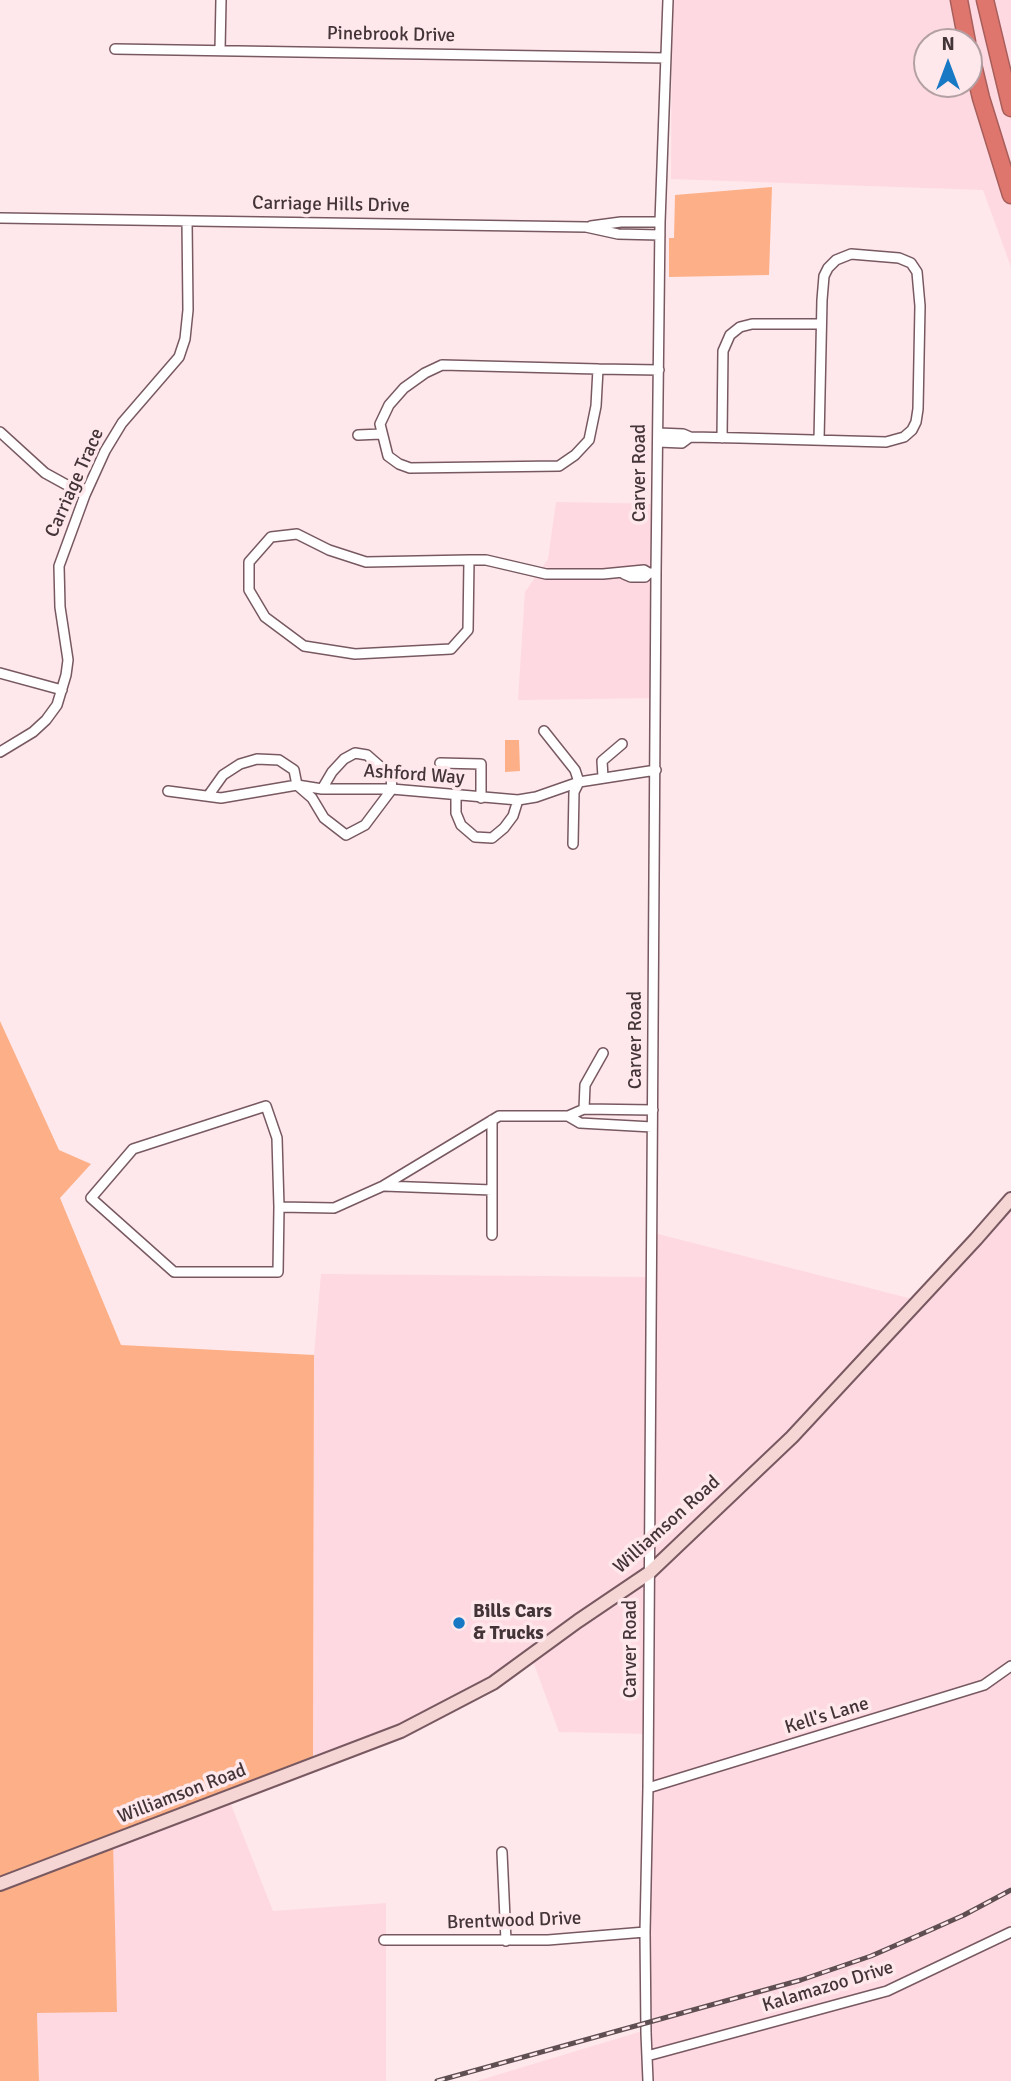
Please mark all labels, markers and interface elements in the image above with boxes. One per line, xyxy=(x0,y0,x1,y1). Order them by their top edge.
street label: Pinebrook Drive xyxy=(327,22,455,48)
north arrow xyxy=(913,28,983,98)
text: N xyxy=(941,32,955,56)
street label: Carriage Hills Drive xyxy=(252,192,410,218)
street label: Carver Road xyxy=(629,424,651,522)
street label: Carriage Trace xyxy=(41,425,109,541)
street label: Ashford Way xyxy=(363,760,465,790)
street label: Carver Road xyxy=(625,991,647,1089)
street label: Williamson Road xyxy=(609,1471,725,1579)
street label: Carver Road xyxy=(620,1600,642,1698)
place label: Bills Cars & Trucks xyxy=(473,1601,552,1645)
marker: Bills Cars & Trucks xyxy=(451,1615,467,1631)
street label: Kell's Lane xyxy=(782,1692,872,1740)
street label: Williamson Road xyxy=(115,1759,249,1829)
street label: Brentwood Drive xyxy=(446,1907,582,1935)
street label: Kalamazoo Drive xyxy=(760,1956,896,2018)

